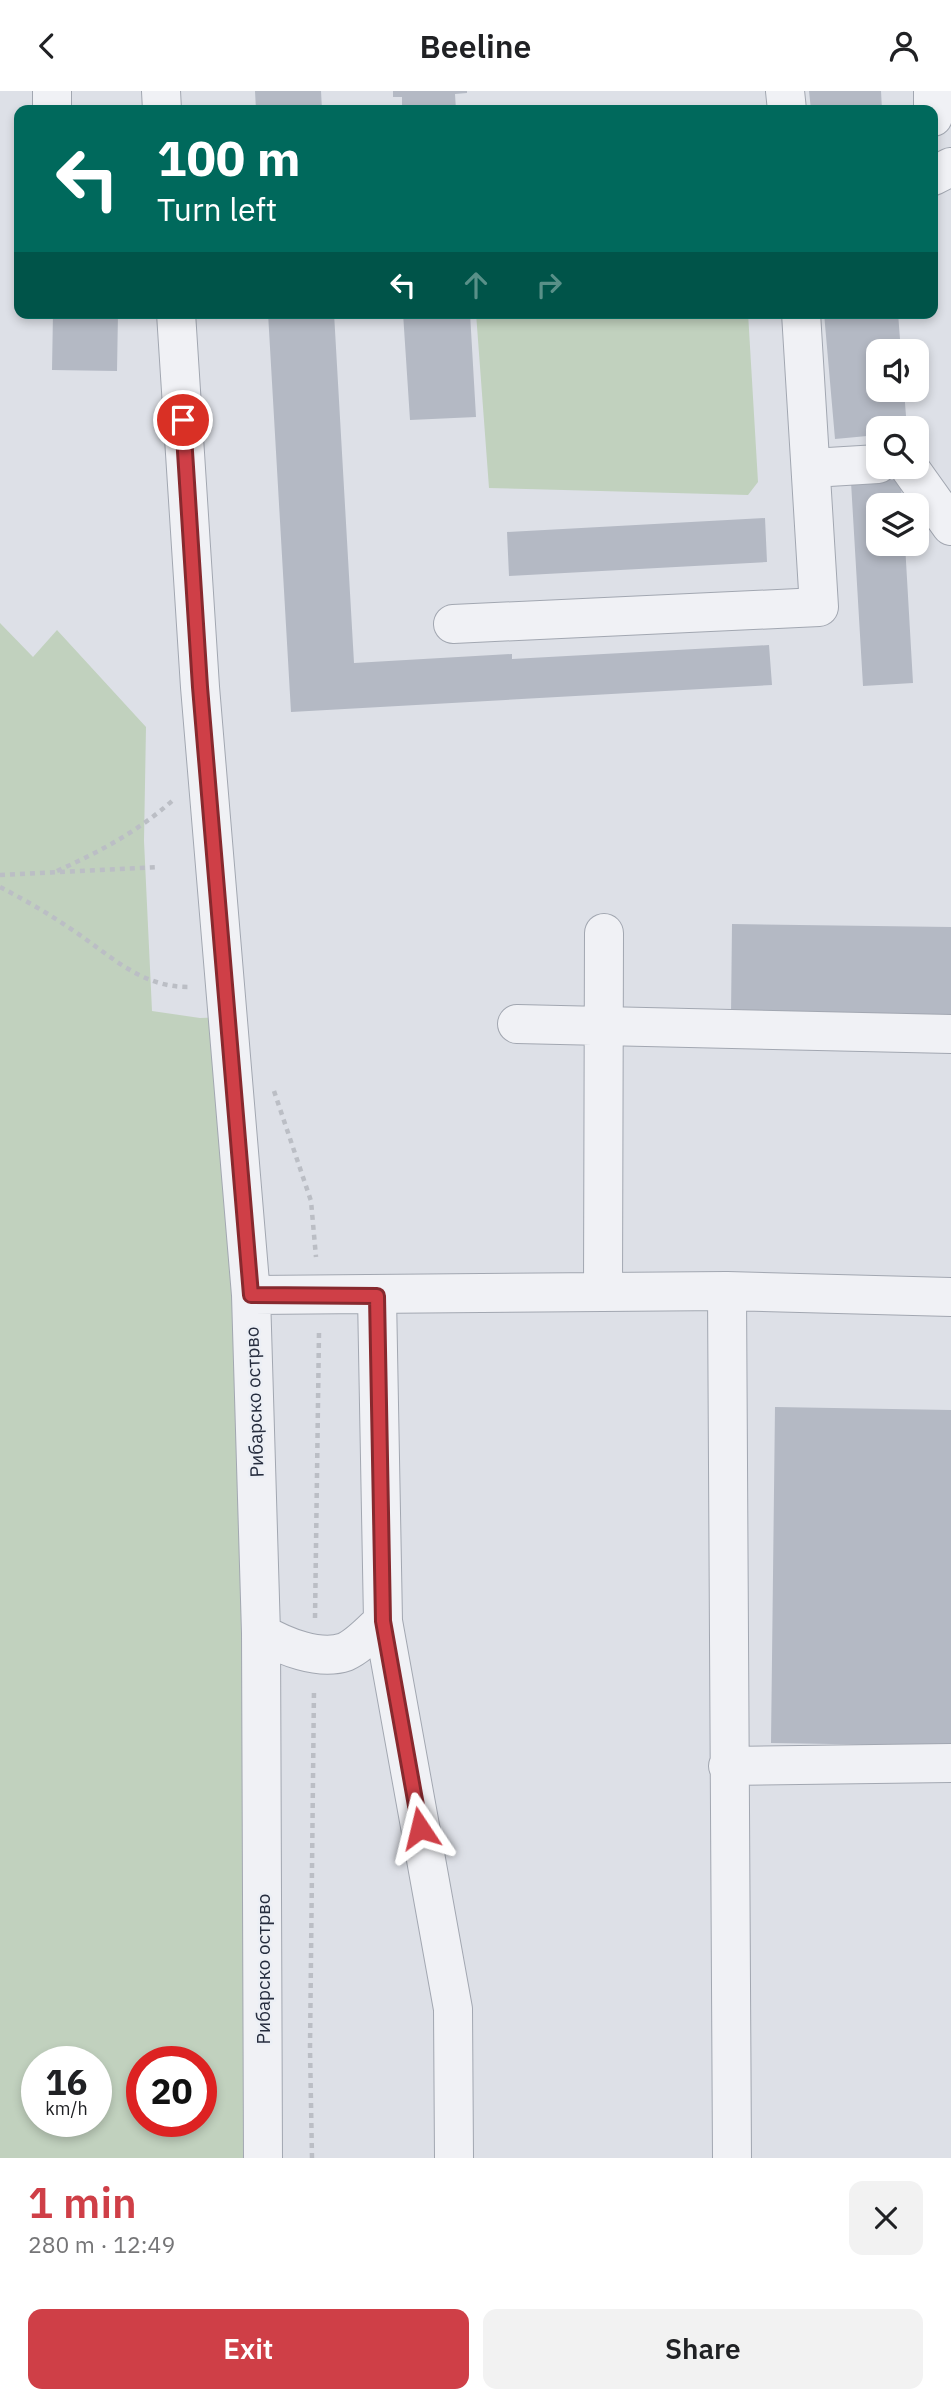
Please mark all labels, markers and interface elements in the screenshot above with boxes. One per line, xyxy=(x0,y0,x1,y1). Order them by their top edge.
text: Beeline xyxy=(420,25,531,67)
icon: back xyxy=(28,27,66,65)
icon: person xyxy=(885,27,923,65)
text: 100 m xyxy=(157,126,301,189)
icon: left xyxy=(42,133,133,224)
text: Turn left xyxy=(157,188,277,230)
icon: left xyxy=(384,266,422,304)
icon: ahead xyxy=(457,266,495,304)
icon: right xyxy=(530,266,568,304)
map controls xyxy=(866,339,929,556)
button: sound xyxy=(866,339,929,402)
pin xyxy=(153,390,213,450)
icon: arrive xyxy=(164,401,202,439)
button: search xyxy=(866,416,929,479)
button: layers xyxy=(866,493,929,556)
street label: Рибарско острво xyxy=(239,1326,269,1478)
position arrow xyxy=(383,1791,457,1865)
street label: Рибарско острво xyxy=(251,1894,275,2044)
speed limit sign: 20 xyxy=(126,2046,217,2137)
text: 16 xyxy=(45,2059,88,2105)
text: km/h xyxy=(45,2097,88,2120)
text: 1 min xyxy=(28,2175,137,2230)
button: close xyxy=(849,2181,923,2255)
text: 280 m · 12:49 xyxy=(28,2229,175,2259)
button: Exit xyxy=(28,2309,469,2389)
button: Share xyxy=(483,2309,923,2389)

